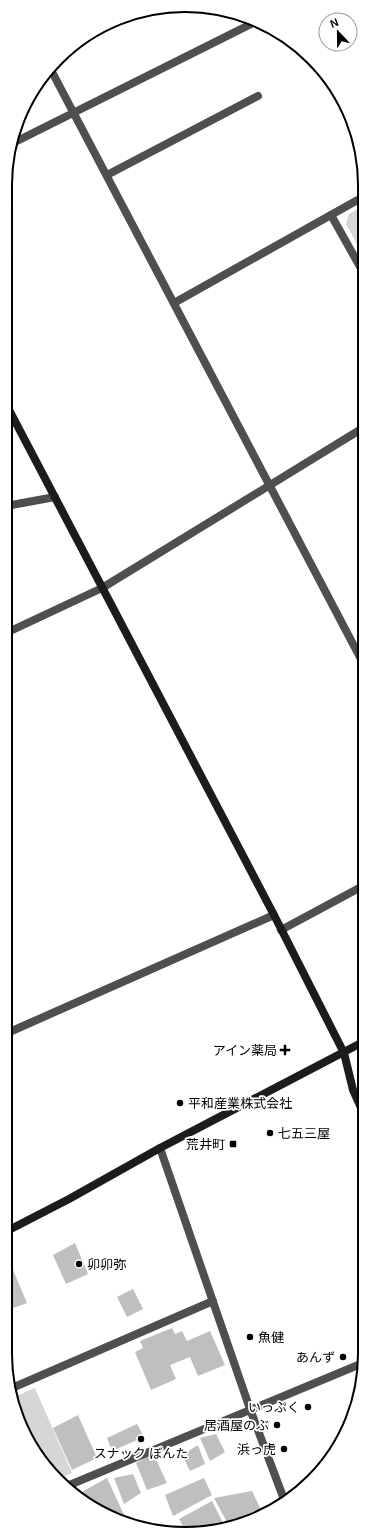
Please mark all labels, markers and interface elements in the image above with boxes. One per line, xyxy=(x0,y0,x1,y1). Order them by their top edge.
north arrow xyxy=(318,12,358,52)
text: N xyxy=(328,16,340,30)
place label: アイン薬局 xyxy=(213,1043,277,1058)
marker: アイン薬局 xyxy=(280,1045,290,1055)
place label: 平和産業株式会社 xyxy=(188,1096,292,1111)
marker: 平和産業株式会社 xyxy=(175,1098,185,1108)
place label: 七五三屋 xyxy=(278,1126,330,1141)
marker: 七五三屋 xyxy=(265,1128,275,1138)
place label: 荒井町 xyxy=(186,1137,225,1152)
marker: 荒井町 xyxy=(228,1139,238,1149)
place label: 卯卯弥 xyxy=(87,1257,127,1272)
marker: 卯卯弥 xyxy=(74,1259,84,1269)
place label: 魚健 xyxy=(258,1330,284,1345)
marker: 魚健 xyxy=(245,1332,255,1342)
place label: あんず xyxy=(296,1350,335,1365)
marker: あんず xyxy=(338,1352,348,1362)
place label: いっぷく xyxy=(248,1400,300,1415)
marker: いっぷく xyxy=(303,1402,313,1412)
place label: 居酒屋のぶ xyxy=(204,1418,269,1433)
marker: 居酒屋のぶ xyxy=(272,1420,282,1430)
marker: スナック ぼんた xyxy=(136,1434,146,1444)
place label: 浜っ虎 xyxy=(237,1442,276,1457)
marker: 浜っ虎 xyxy=(279,1444,289,1454)
place label: スナック ぼんた xyxy=(94,1446,188,1461)

